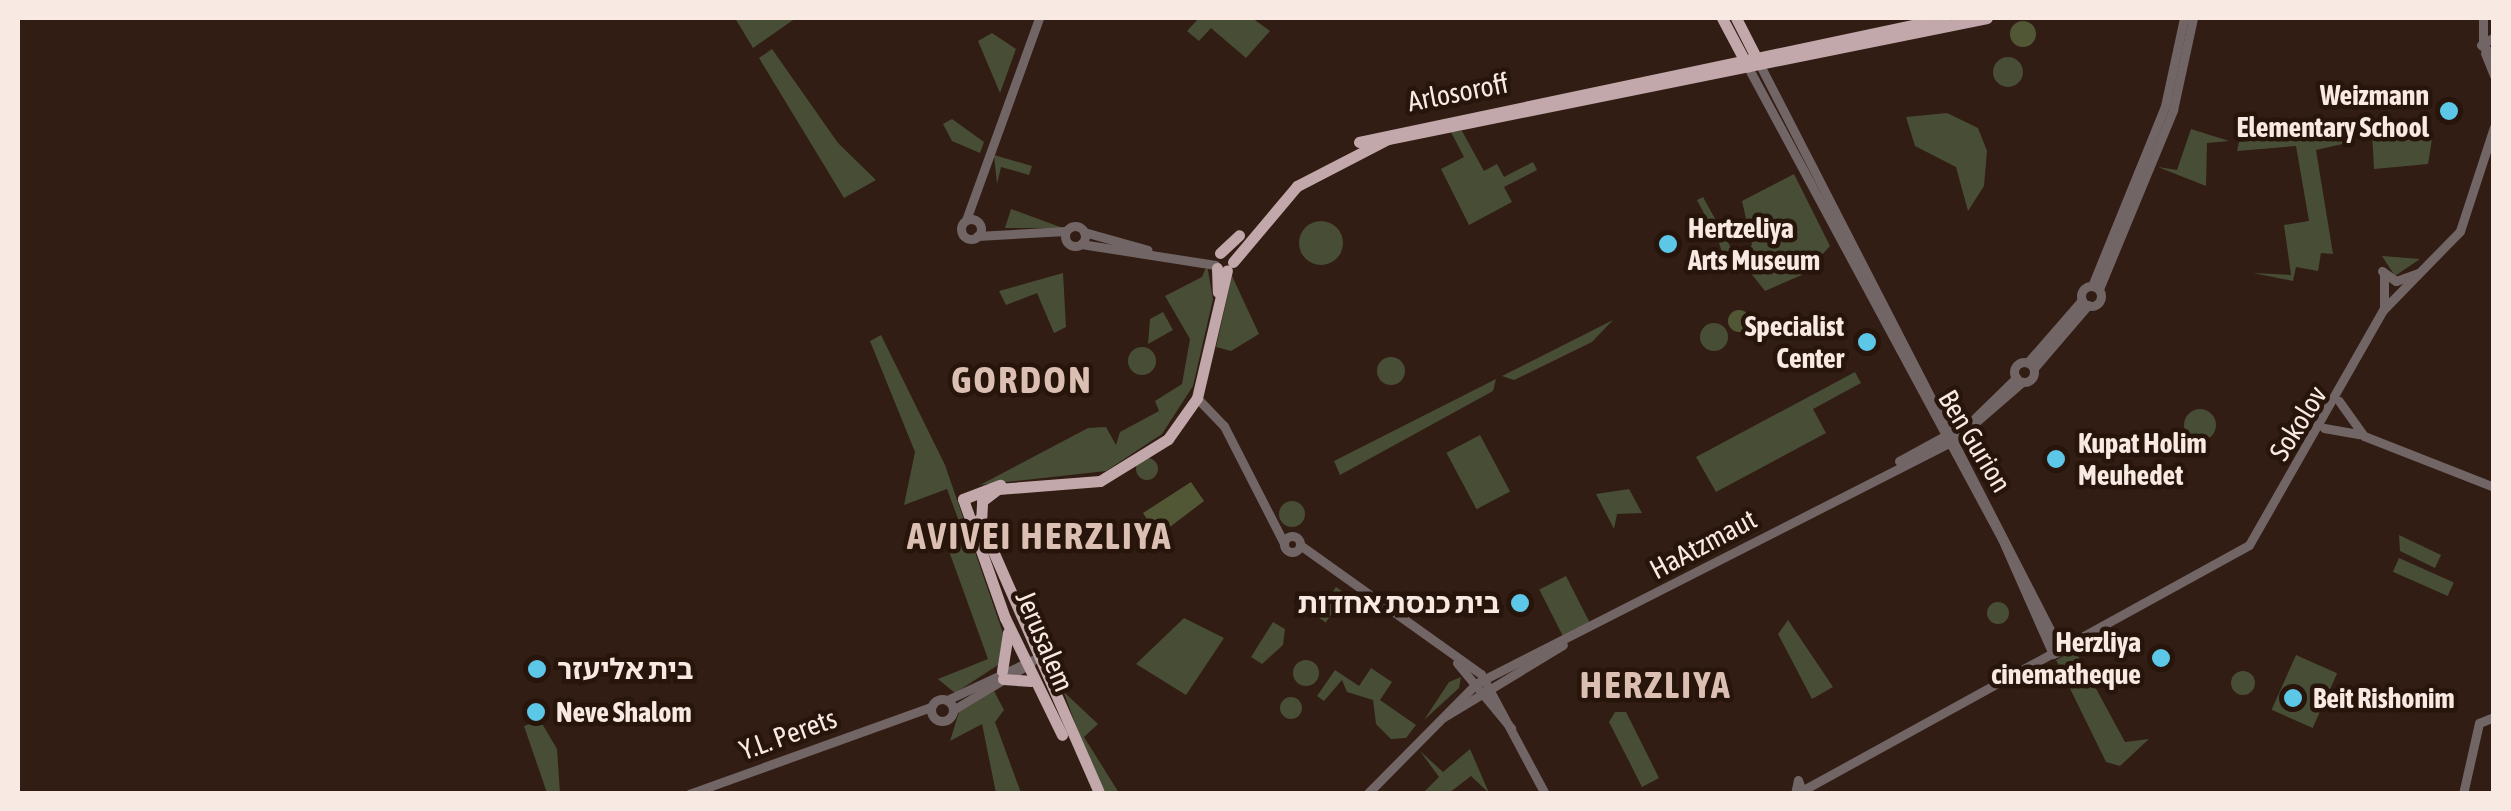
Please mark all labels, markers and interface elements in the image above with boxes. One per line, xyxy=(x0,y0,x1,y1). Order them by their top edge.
street label: Arlosoroff xyxy=(1405,66,1511,118)
place label: Weizmann Elementary School xyxy=(2237,78,2429,144)
marker: Weizmann Elementary School xyxy=(2438,100,2460,122)
place label: Hertzeliya Arts Museum xyxy=(1688,211,1820,277)
marker: Hertzeliya Arts Museum xyxy=(1657,233,1679,255)
place label: Specialist Center xyxy=(1745,309,1844,375)
marker: Specialist Center xyxy=(1854,329,1880,355)
district label: GORDON xyxy=(951,357,1093,403)
street label: Sokolov xyxy=(2262,380,2334,466)
street label: Ben Gurion xyxy=(1931,384,2019,498)
place label: Kupat Holim Meuhedet xyxy=(2078,426,2207,492)
marker: Kupat Holim Meuhedet xyxy=(2043,446,2069,472)
street label: HaAtzmaut xyxy=(1644,502,1762,586)
district label: AVIVEI HERZLIYA xyxy=(907,513,1173,559)
street label: Jerusalem xyxy=(1009,585,1081,697)
place label: בית כנסת אחדות xyxy=(1298,586,1500,620)
marker: בית כנסת אחדות xyxy=(1509,592,1531,614)
place label: Herzliya cinematheque xyxy=(1991,625,2141,691)
marker: Herzliya cinematheque xyxy=(2150,647,2172,669)
place label: בית אליעזר xyxy=(557,652,693,686)
marker: בית אליעזר xyxy=(526,658,548,680)
district label: HERZLIYA xyxy=(1580,662,1732,708)
place label: Beit Rishonim xyxy=(2313,681,2455,715)
marker: Beit Rishonim xyxy=(2282,687,2304,709)
place label: Neve Shalom xyxy=(556,695,692,729)
marker: Neve Shalom xyxy=(525,701,547,723)
street label: Y.L. Perets xyxy=(735,701,841,767)

